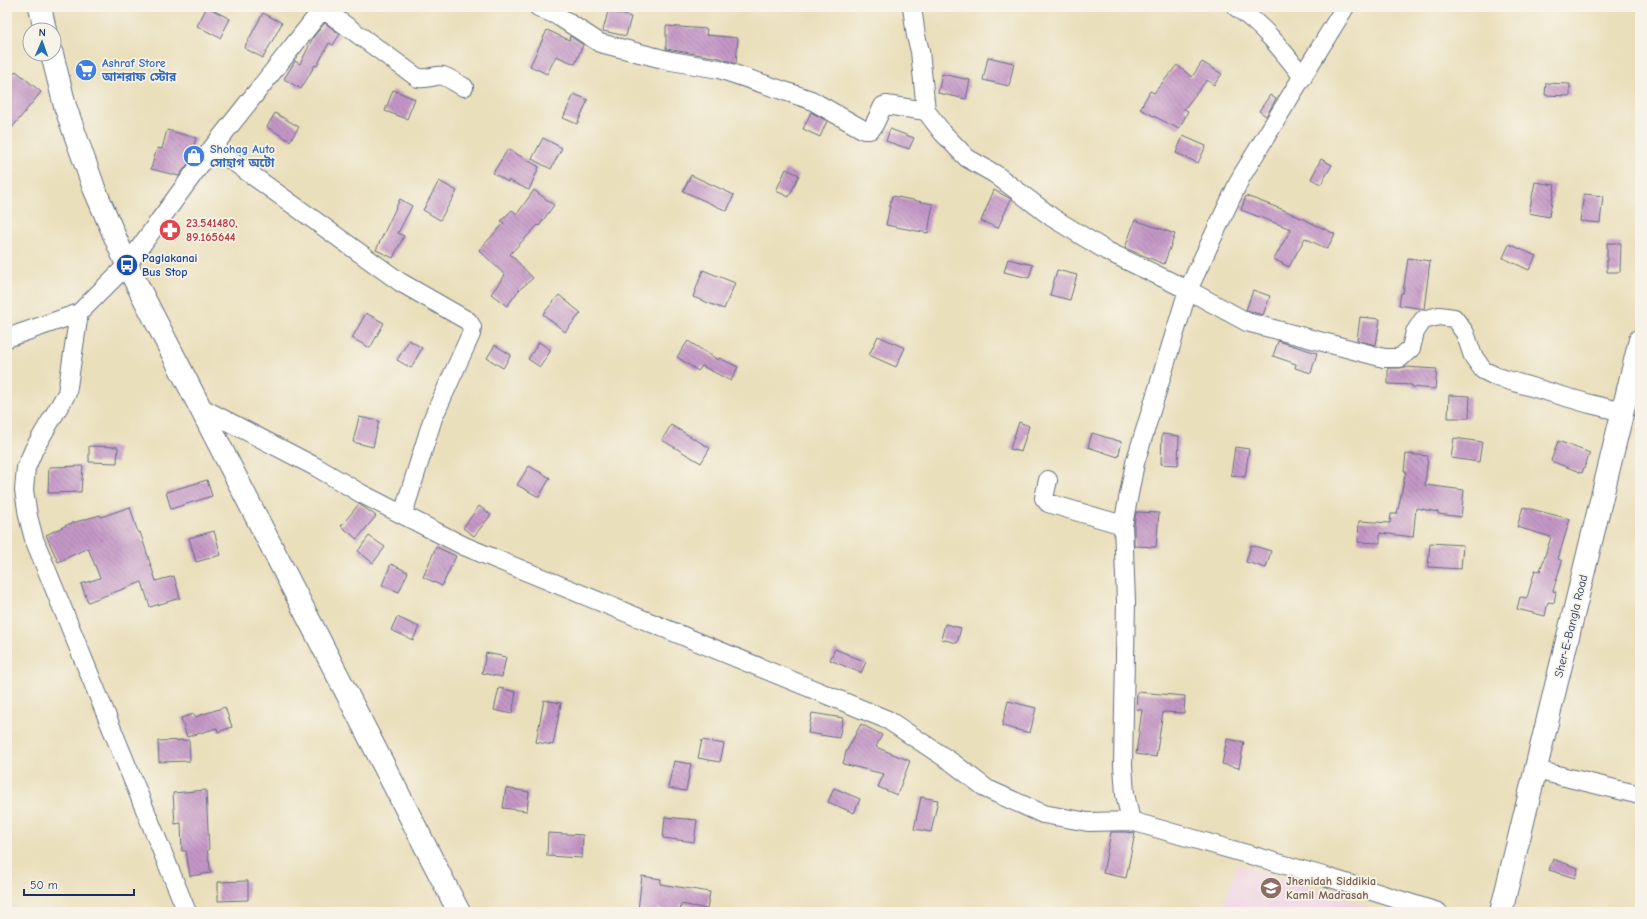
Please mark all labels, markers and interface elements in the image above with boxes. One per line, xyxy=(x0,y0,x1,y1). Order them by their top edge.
north arrow xyxy=(22,22,62,62)
text: N xyxy=(39,26,46,39)
place label: Ashraf Store আশরাফ স্টোর xyxy=(101,56,177,84)
supermarket icon: Ashraf Store আশরাফ স্টোর xyxy=(73,57,99,83)
place label: Shohag Auto সোহাগ অটো xyxy=(210,142,275,170)
shop icon: Shohag Auto সোহাগ অটো xyxy=(181,143,207,169)
place label: 23.541480, 89.165644 xyxy=(186,216,238,244)
pharmacy icon: 23.541480, 89.165644 xyxy=(157,217,183,243)
place label: Paglakanai Bus Stop xyxy=(142,251,198,279)
bus stop icon: Paglakanai Bus Stop xyxy=(114,252,140,278)
street label: Sher-E-Bangla Road xyxy=(1551,573,1591,679)
scale bar xyxy=(24,871,134,897)
place label: Jhenidah Siddikia Kamil Madrasah xyxy=(1286,874,1376,902)
school or university icon: Jhenidah Siddikia Kamil Madrasah xyxy=(1258,875,1284,901)
text: 50 m xyxy=(30,878,58,892)

